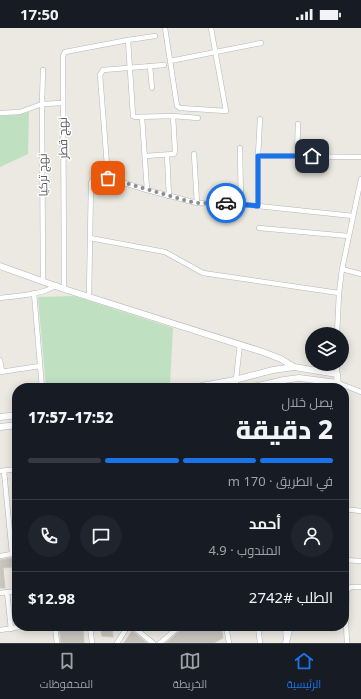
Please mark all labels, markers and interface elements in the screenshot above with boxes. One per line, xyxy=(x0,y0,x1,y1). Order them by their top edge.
text: 17:50 xyxy=(20,4,59,24)
street label: نهج قطر xyxy=(54,117,71,160)
pin xyxy=(295,139,329,173)
icon: home xyxy=(301,145,323,167)
street label: نهج تركيا xyxy=(34,153,51,197)
pin xyxy=(91,161,125,195)
icon: bag xyxy=(97,167,119,189)
courier xyxy=(206,183,246,223)
icon: car xyxy=(215,192,237,214)
map controls xyxy=(305,327,349,371)
button: layers xyxy=(305,327,349,371)
text: يصل خلال xyxy=(281,393,333,411)
text: 17:52–17:57 xyxy=(28,407,113,427)
text: 2 دقيقة xyxy=(236,411,333,447)
text: في الطريق · 170 m xyxy=(228,472,333,490)
text: أحمد xyxy=(249,513,281,533)
button: phone xyxy=(28,515,70,557)
button: chat xyxy=(80,515,122,557)
button: person xyxy=(291,515,333,557)
text: المندوب · 4.9 xyxy=(208,541,281,559)
text: الطلب #2742 xyxy=(249,587,333,607)
text: $12.98 xyxy=(28,588,75,608)
tab: المحفوظات xyxy=(40,650,93,694)
tab: الخريطة xyxy=(173,650,207,694)
tab: الرئيسية xyxy=(287,650,321,694)

